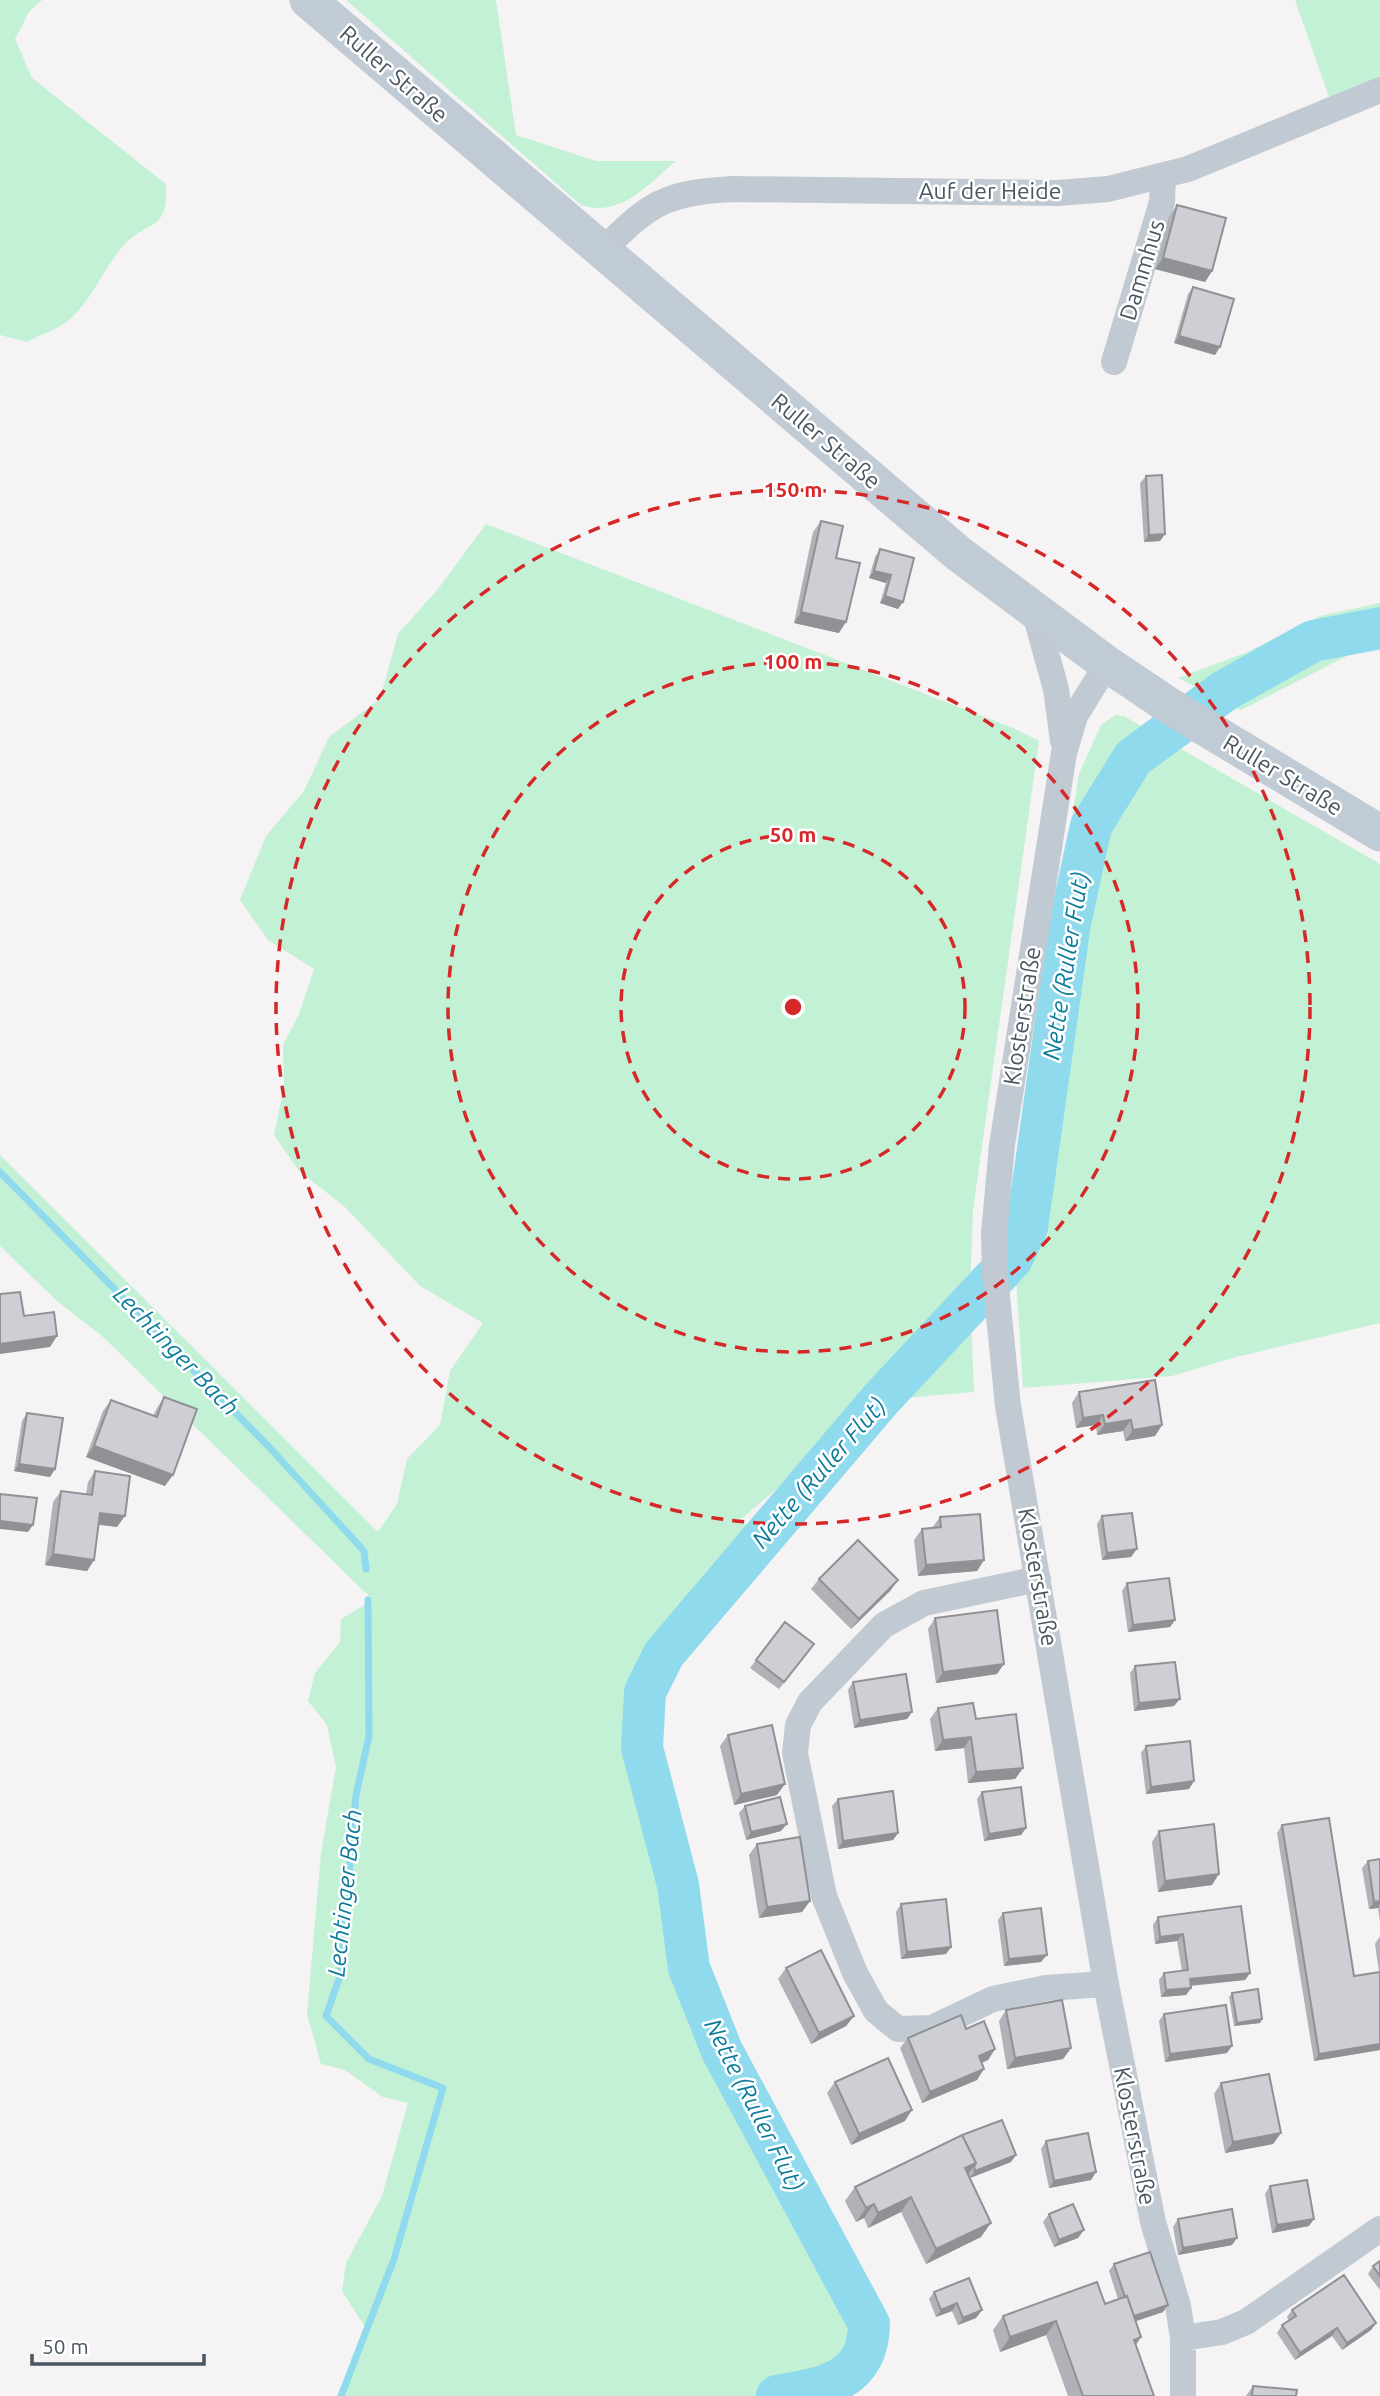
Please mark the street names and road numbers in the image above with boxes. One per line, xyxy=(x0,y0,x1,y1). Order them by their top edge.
street label: Ruller Straße xyxy=(335,20,453,127)
street label: Auf der Heide xyxy=(919,178,1061,203)
street label: Dammhus xyxy=(1114,216,1169,323)
street label: Ruller Straße xyxy=(767,388,886,493)
street label: Ruller Straße xyxy=(1219,729,1347,820)
street label: Klosterstraße xyxy=(998,945,1045,1087)
street label: Klosterstraße xyxy=(1014,1506,1063,1648)
street label: Klosterstraße xyxy=(1110,2065,1161,2207)

